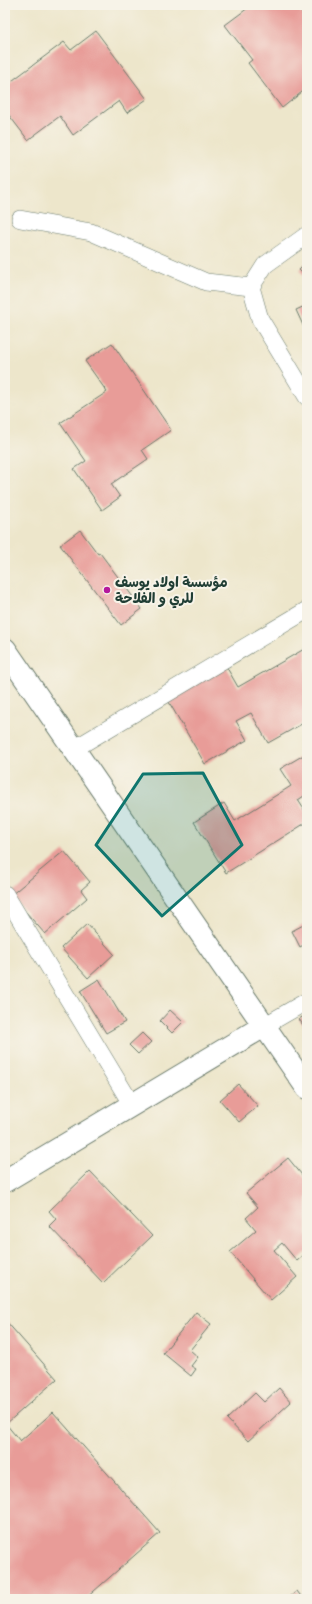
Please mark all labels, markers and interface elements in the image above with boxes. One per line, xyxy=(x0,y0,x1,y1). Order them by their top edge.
place label: مؤسسة اولاد يوسف للري و الفلاحة xyxy=(115,574,228,609)
marker: مؤسسة اولاد يوسف للري و الفلاحة xyxy=(102,585,112,595)

